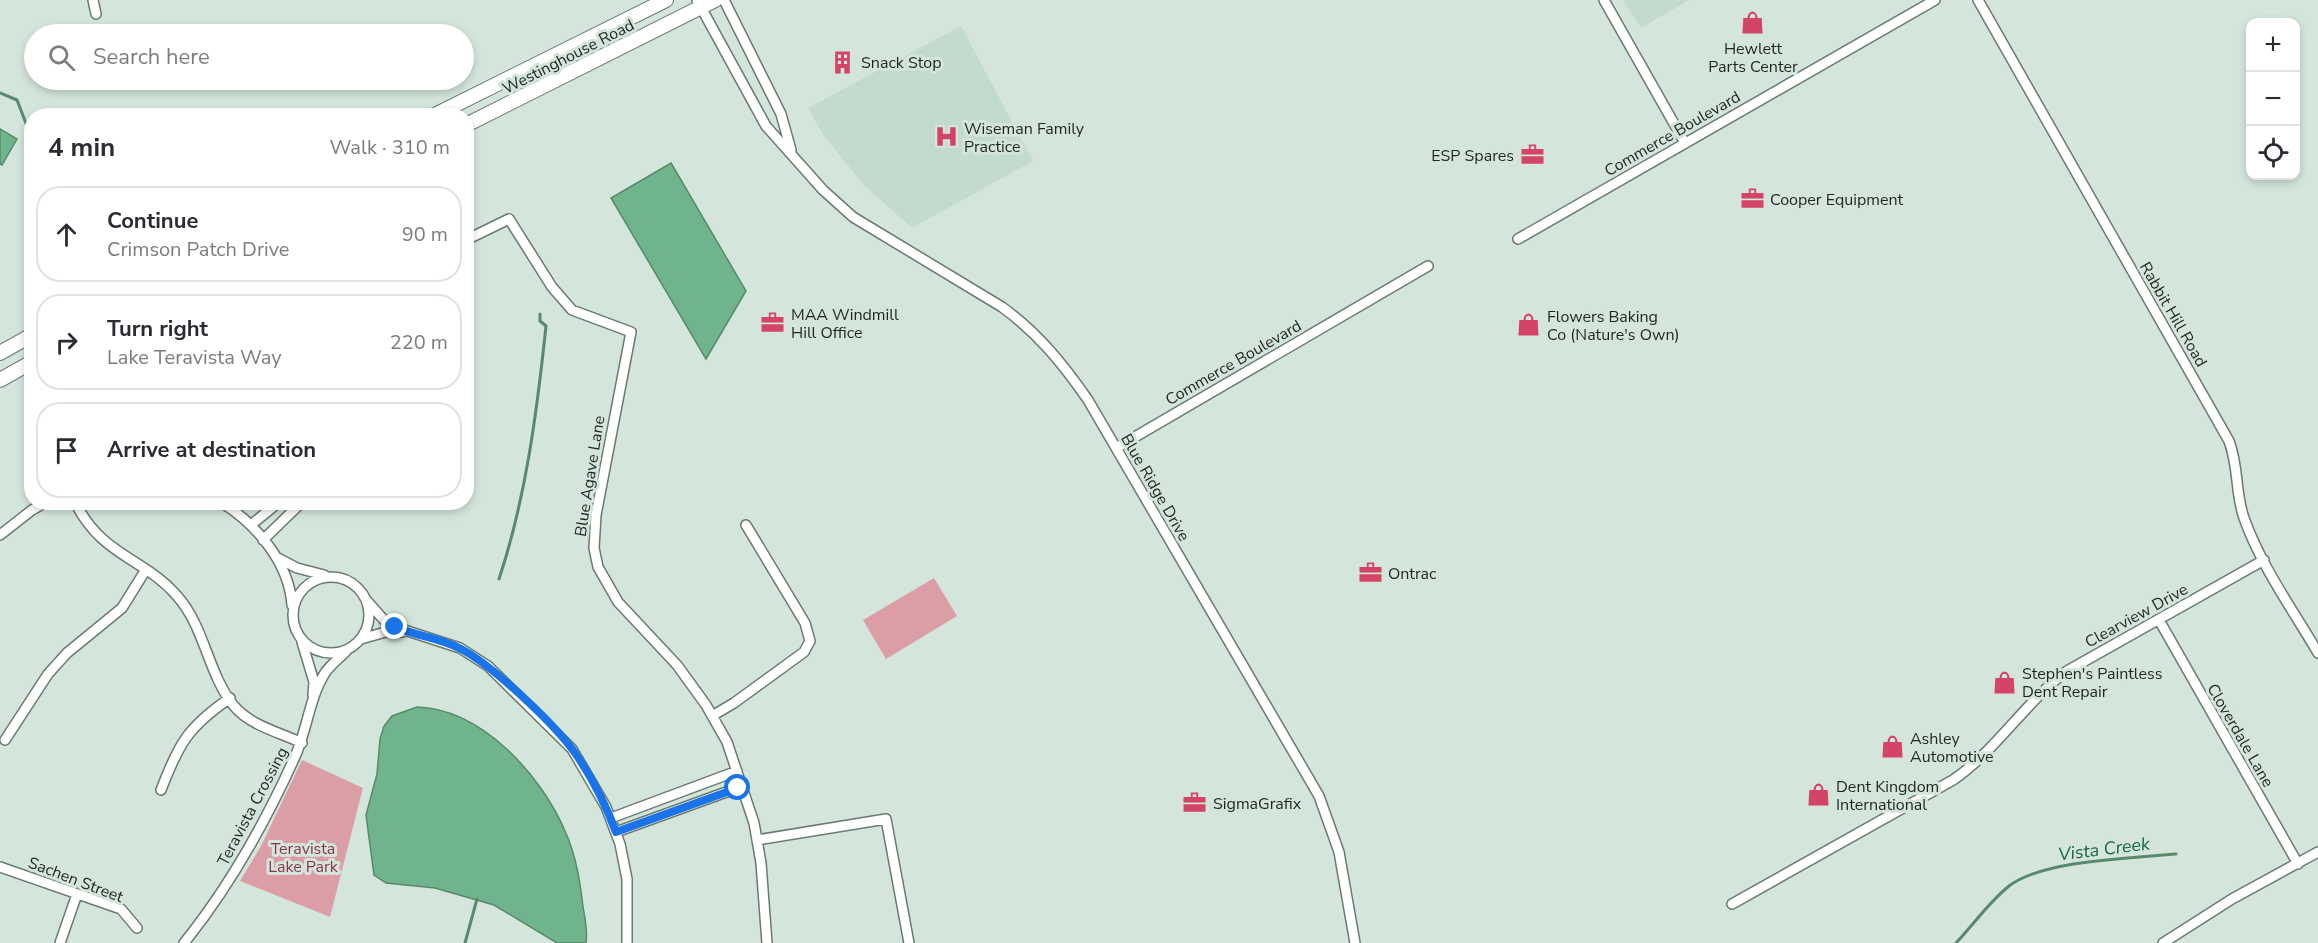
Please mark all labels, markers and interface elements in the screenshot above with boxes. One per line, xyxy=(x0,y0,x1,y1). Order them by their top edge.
shop icon: Hewlett Parts Center xyxy=(1740,10,1766,36)
street label: Westinghouse Road xyxy=(499,14,638,100)
map controls xyxy=(2246,18,2300,180)
button: + xyxy=(2246,18,2300,72)
search box xyxy=(24,24,474,90)
place label: Hewlett Parts Center xyxy=(1708,38,1798,78)
icon: search xyxy=(45,41,78,74)
text: Search here xyxy=(93,42,210,72)
building icon: Snack Stop xyxy=(830,49,856,75)
place label: Snack Stop xyxy=(861,52,941,74)
button: − xyxy=(2246,72,2300,126)
street label: Commerce Boulevard xyxy=(1600,86,1745,182)
place label: Wiseman Family Practice xyxy=(964,118,1085,158)
hospital icon: Wiseman Family Practice xyxy=(933,124,959,150)
button: locate xyxy=(2246,126,2300,180)
text: 4 min xyxy=(48,130,115,165)
text: Walk · 310 m xyxy=(330,134,450,161)
office icon: ESP Spares xyxy=(1519,142,1545,168)
place label: ESP Spares xyxy=(1431,145,1514,167)
office icon: Cooper Equipment xyxy=(1739,186,1765,212)
place label: Cooper Equipment xyxy=(1770,189,1904,211)
text: Continue xyxy=(107,206,198,236)
icon: ahead xyxy=(50,218,83,251)
text: 90 m xyxy=(402,221,448,248)
text: Crimson Patch Drive xyxy=(107,236,290,263)
street label: Rabbit Hill Road xyxy=(2134,258,2212,371)
place label: MAA Windmill Hill Office xyxy=(791,304,899,344)
place label: Flowers Baking Co (Nature's Own) xyxy=(1547,306,1680,346)
office icon: MAA Windmill Hill Office xyxy=(760,310,786,336)
shop icon: Flowers Baking Co (Nature's Own) xyxy=(1516,312,1542,338)
text: Turn right xyxy=(107,314,208,344)
street label: Commerce Boulevard xyxy=(1161,315,1306,411)
icon: right xyxy=(50,326,83,359)
text: 220 m xyxy=(390,329,448,356)
text: Lake Teravista Way xyxy=(107,344,282,371)
street label: Blue Agave Lane xyxy=(570,414,610,538)
street label: Blue Ridge Drive xyxy=(1115,430,1195,545)
icon: arrive xyxy=(50,434,83,467)
text: Arrive at destination xyxy=(107,435,316,465)
office icon: Ontrac xyxy=(1357,560,1383,586)
place label: Ontrac xyxy=(1388,563,1437,585)
street label: Clearview Drive xyxy=(2081,578,2192,653)
route end xyxy=(381,613,407,639)
place label: Stephen's Paintless Dent Repair xyxy=(2022,663,2162,703)
shop icon: Stephen's Paintless Dent Repair xyxy=(1991,669,2017,695)
street label: Cloverdale Lane xyxy=(2202,680,2279,791)
place label: Ashley Automotive xyxy=(1910,728,1994,768)
shop icon: Ashley Automotive xyxy=(1879,734,1905,760)
street label: Teravista Crossing xyxy=(212,743,293,870)
route start xyxy=(724,774,750,800)
place label: Dent Kingdom International xyxy=(1836,776,1939,816)
shop icon: Dent Kingdom International xyxy=(1805,782,1831,808)
office icon: SigmaGrafix xyxy=(1182,790,1208,816)
place label: SigmaGrafix xyxy=(1213,793,1302,815)
water label: Vista Creek xyxy=(2057,831,2152,867)
park label: Teravista Lake Park xyxy=(268,838,339,878)
street label: Sachen Street xyxy=(25,852,127,908)

